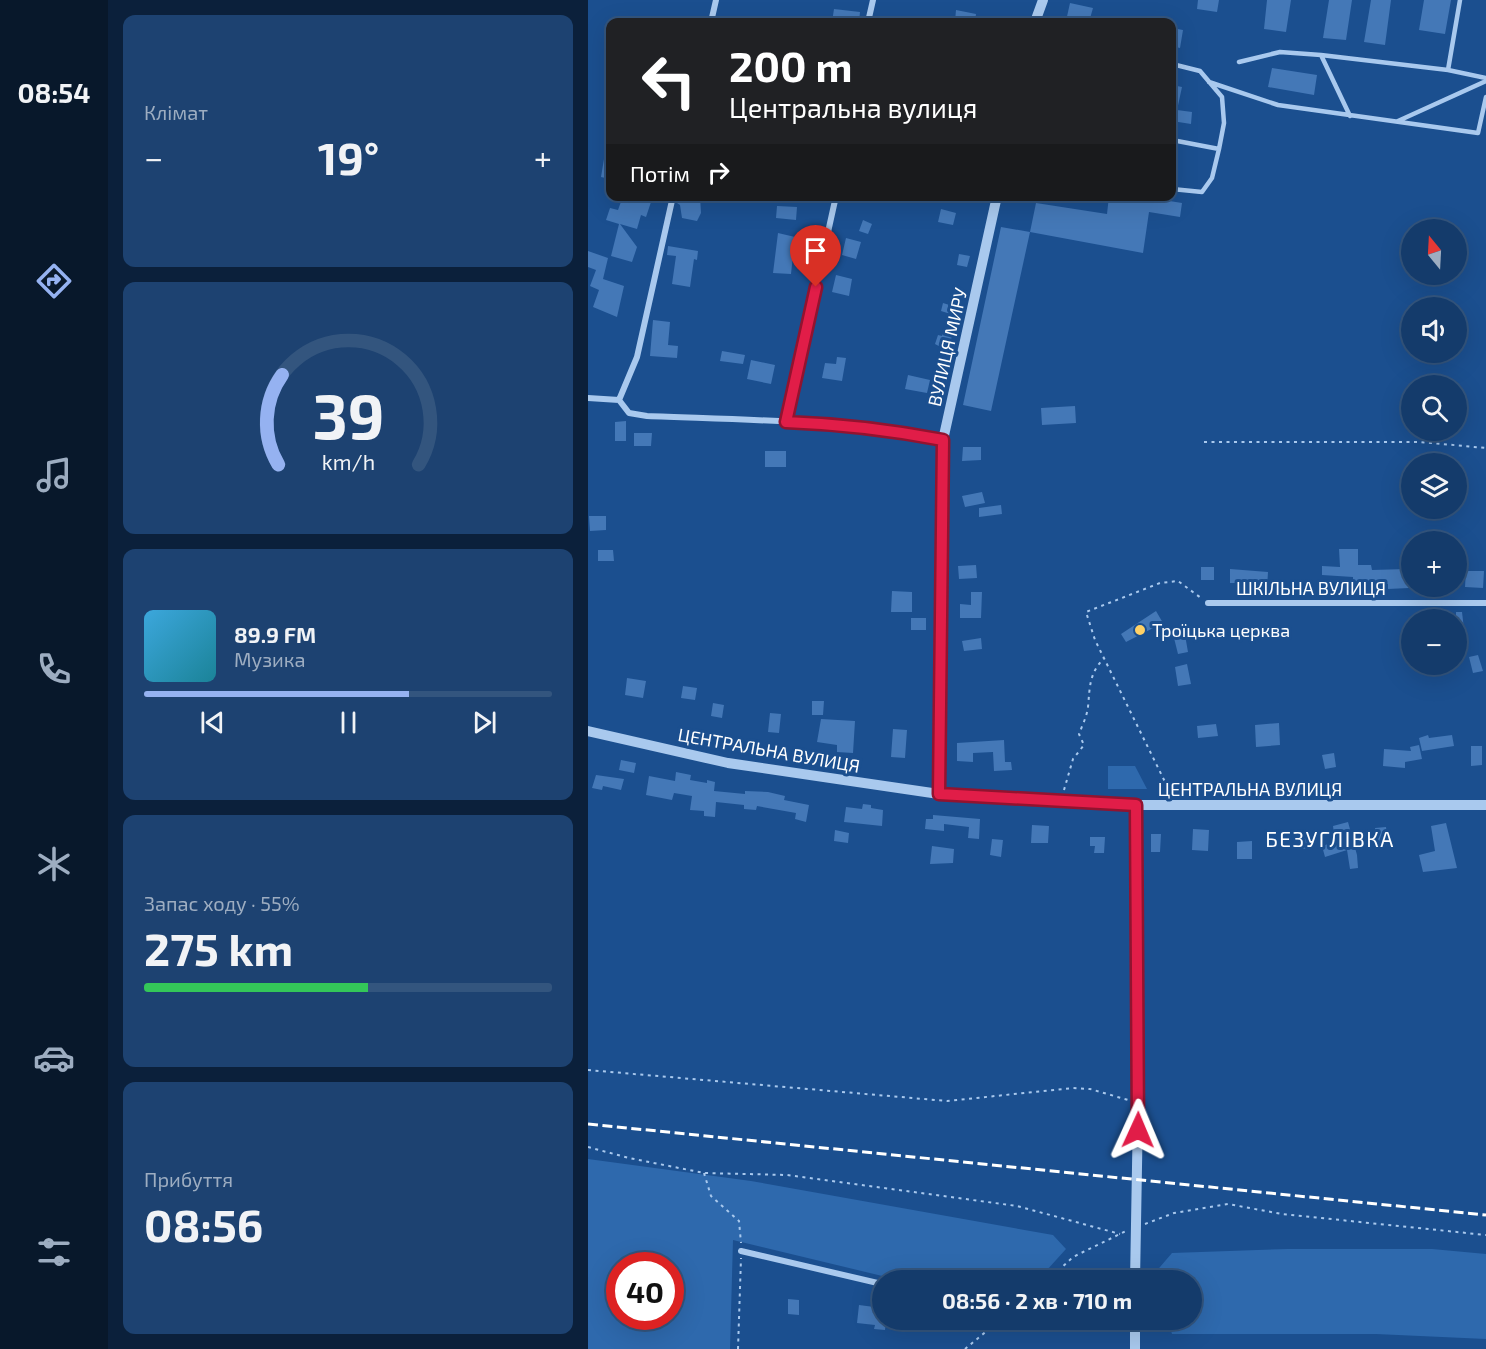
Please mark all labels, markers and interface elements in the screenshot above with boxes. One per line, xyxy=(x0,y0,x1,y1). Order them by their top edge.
text: 200 m xyxy=(729,40,852,90)
icon: left xyxy=(630,42,708,120)
text: 08:54 xyxy=(18,76,90,108)
text: Центральна вулиця xyxy=(729,91,978,123)
text: Клімат xyxy=(144,100,208,124)
text: 19° xyxy=(318,130,379,184)
text: − xyxy=(144,137,163,177)
text: + xyxy=(534,137,552,177)
icon: right xyxy=(702,156,735,189)
text: Потім xyxy=(630,160,690,186)
north arrow xyxy=(1401,219,1467,285)
map controls xyxy=(1401,219,1467,675)
pin xyxy=(790,225,841,287)
icon: arrive xyxy=(799,234,832,267)
icon: directions xyxy=(33,260,75,302)
street label: ВУЛИЦЯ МИРУ xyxy=(923,286,971,408)
button: sound xyxy=(1401,297,1467,363)
button: search xyxy=(1401,375,1467,441)
text: 39 xyxy=(312,377,384,452)
text: km/h xyxy=(321,449,375,474)
button: layers xyxy=(1401,453,1467,519)
icon: music xyxy=(33,454,75,496)
button: + xyxy=(1401,531,1467,597)
street label: ШКІЛЬНА ВУЛИЦЯ xyxy=(1236,577,1386,599)
button: − xyxy=(1401,609,1467,675)
place label: Троїцька церква xyxy=(1152,619,1290,641)
text: 89.9 FM xyxy=(234,621,316,647)
marker: Троїцька церква xyxy=(1133,623,1147,637)
text: Музика xyxy=(234,647,306,671)
icon: phone xyxy=(33,648,75,690)
icon: previous xyxy=(196,706,229,739)
icon: pause xyxy=(332,706,365,739)
icon: next xyxy=(468,706,501,739)
street label: ЦЕНТРАЛЬНА ВУЛИЦЯ xyxy=(676,723,862,777)
street label: ЦЕНТРАЛЬНА ВУЛИЦЯ xyxy=(1158,778,1342,800)
district label: БЕЗУГЛІВКА xyxy=(1265,826,1395,851)
icon: climate xyxy=(33,843,75,885)
text: Запас ходу · 55% xyxy=(144,891,300,915)
text: 275 km xyxy=(144,921,293,975)
icon: car xyxy=(33,1037,75,1079)
position arrow xyxy=(1106,1098,1170,1162)
text: Прибуття xyxy=(144,1167,233,1191)
text: 08:56 xyxy=(144,1197,263,1251)
icon: filters xyxy=(33,1231,75,1273)
speed limit sign: 40 xyxy=(606,1252,684,1330)
text: 08:56 · 2 хв · 710 m xyxy=(942,1287,1132,1313)

